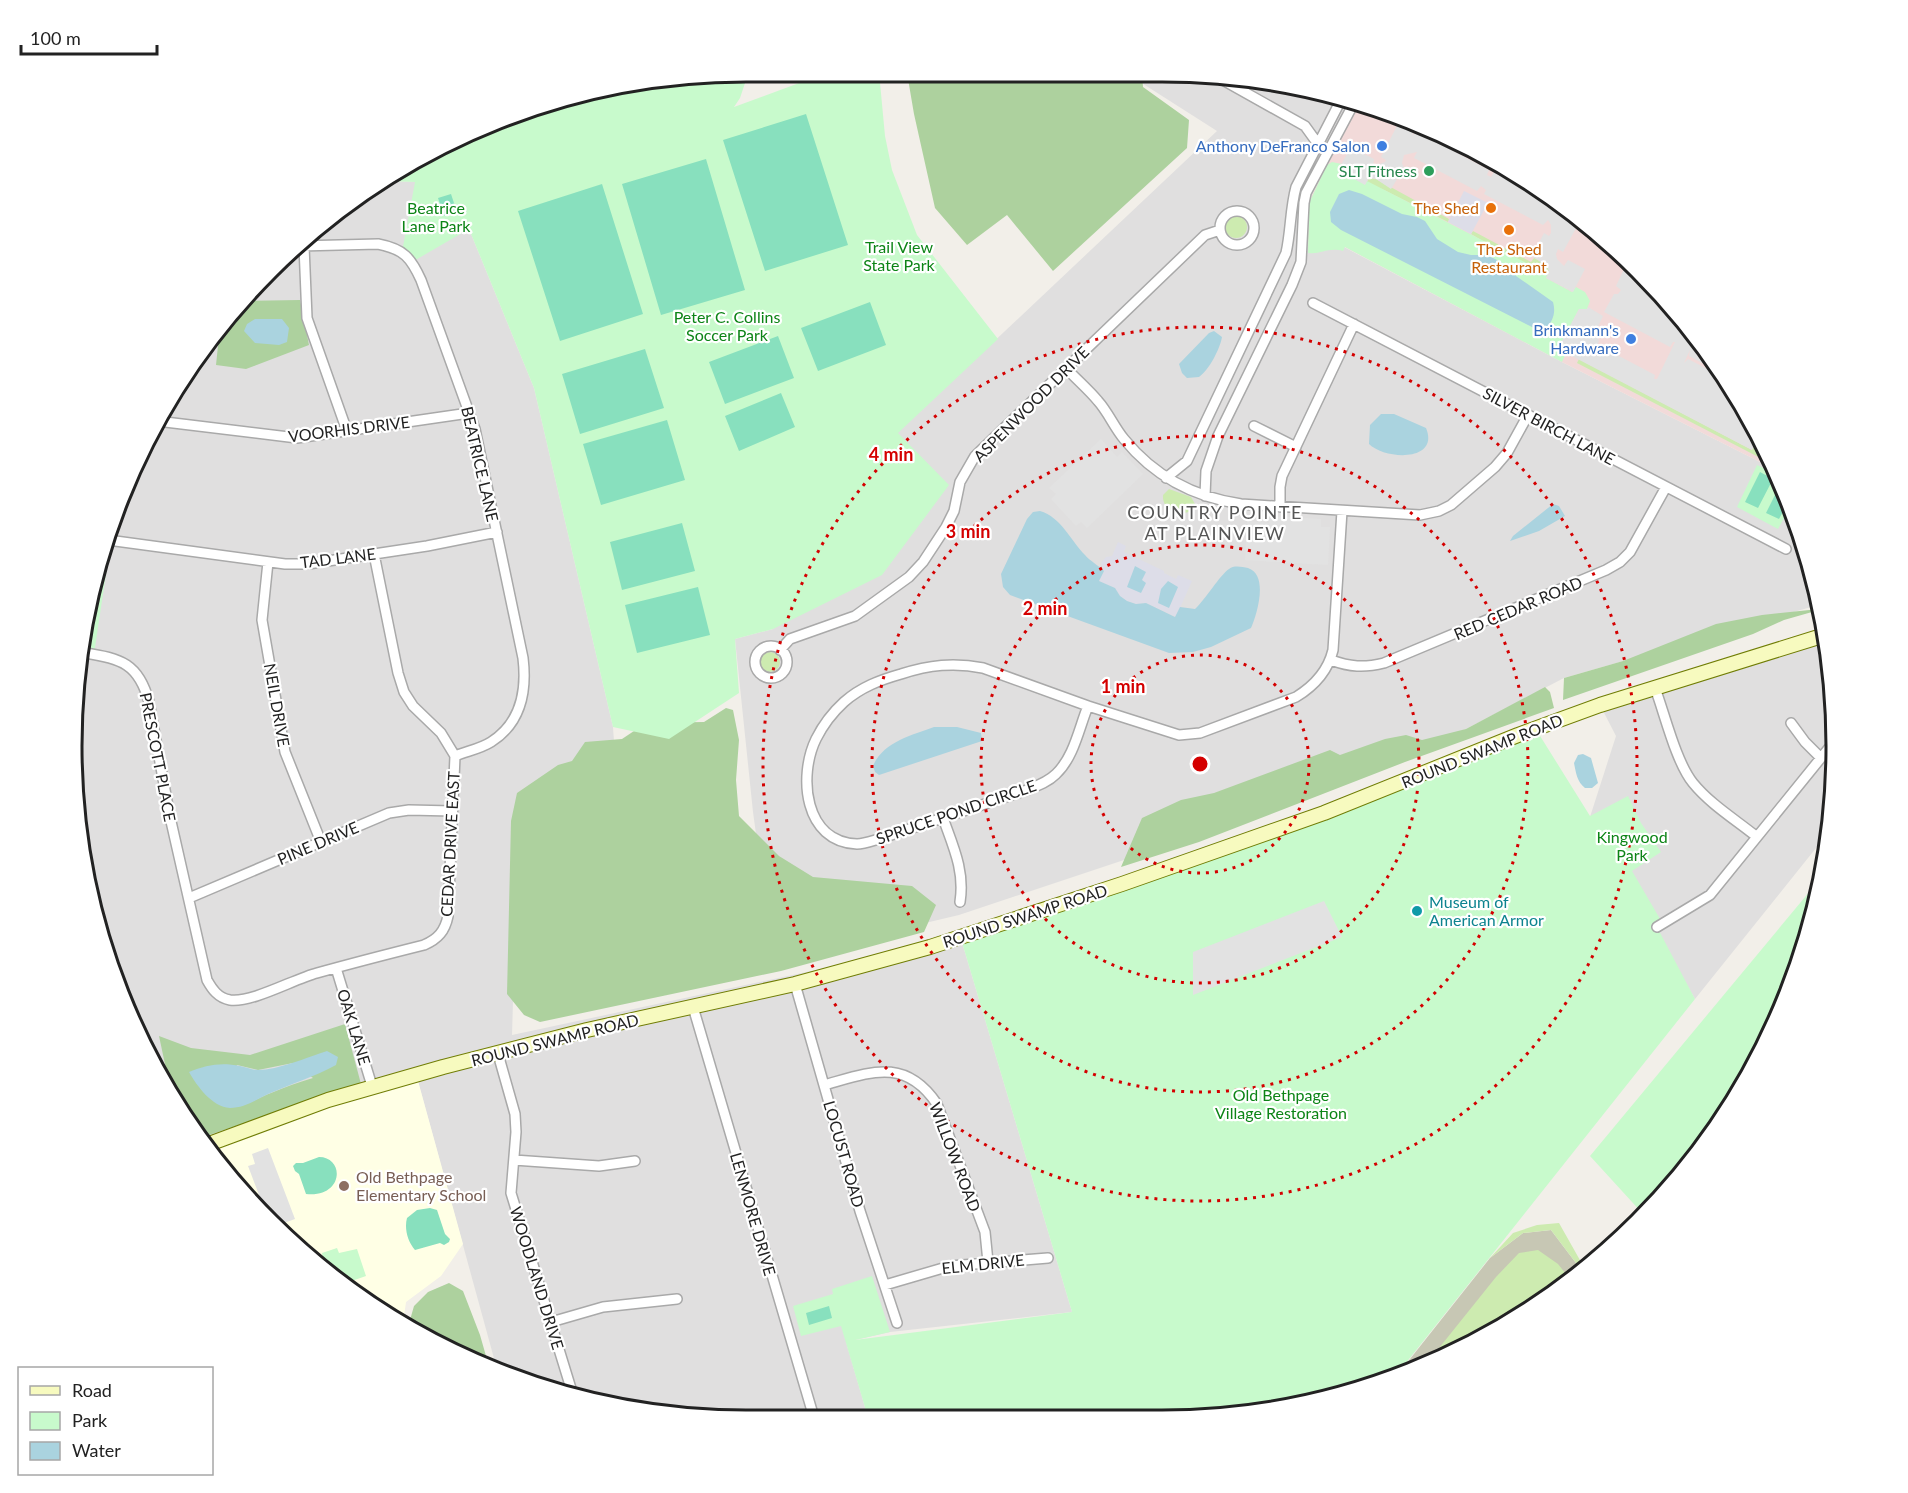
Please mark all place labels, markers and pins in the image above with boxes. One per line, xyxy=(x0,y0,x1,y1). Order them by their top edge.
place label: Anthony DeFranco Salon xyxy=(1196,136,1370,155)
marker: Anthony DeFranco Salon xyxy=(1375,139,1389,153)
place label: SLT Fitness xyxy=(1339,161,1417,180)
marker: SLT Fitness xyxy=(1422,164,1436,178)
place label: The Shed xyxy=(1413,198,1479,217)
marker: The Shed xyxy=(1484,201,1498,215)
marker: The Shed Restaurant xyxy=(1502,223,1516,237)
place label: The Shed Restaurant xyxy=(1471,239,1547,276)
place label: Brinkmann's Hardware xyxy=(1533,320,1619,357)
marker: Brinkmann's Hardware xyxy=(1624,332,1638,346)
centre of rings xyxy=(1190,754,1210,774)
place label: Museum of American Armor xyxy=(1429,892,1544,929)
marker: Museum of American Armor xyxy=(1410,904,1424,918)
place label: Old Bethpage Elementary School xyxy=(356,1167,486,1204)
marker: Old Bethpage Elementary School xyxy=(337,1179,351,1193)

